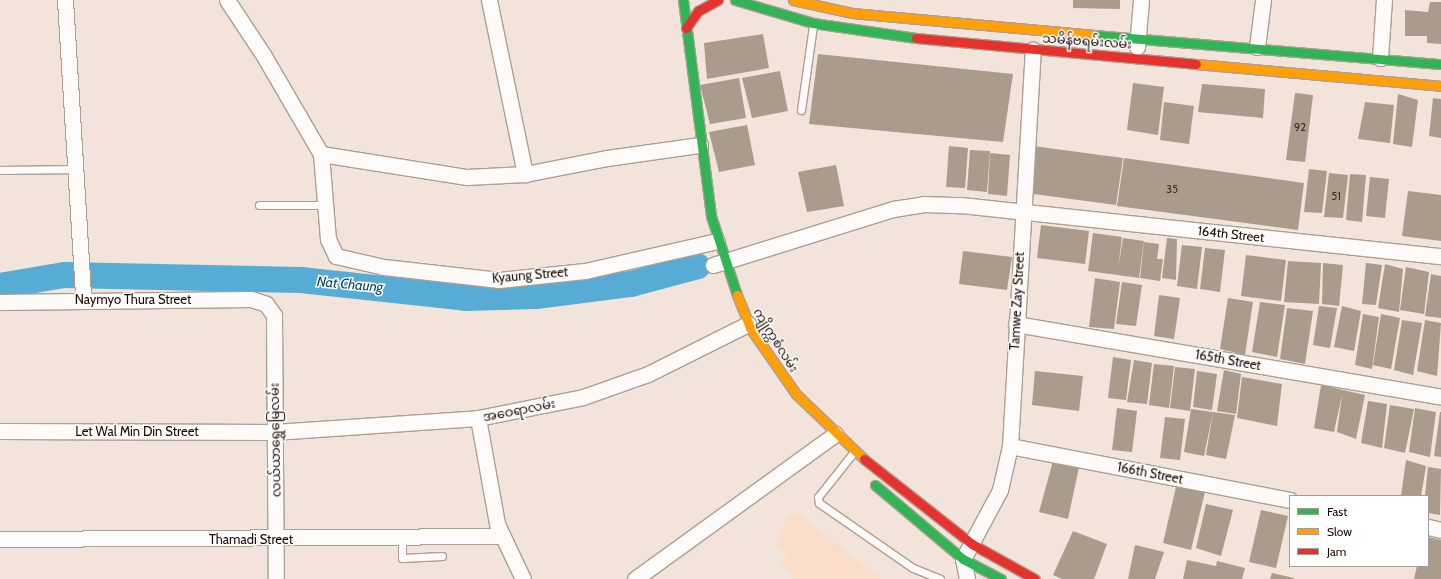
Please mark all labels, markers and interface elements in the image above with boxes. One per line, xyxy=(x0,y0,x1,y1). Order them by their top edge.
street label: သမိန်ဗရမ်းလမ်း xyxy=(1042,30,1132,52)
house number: 92 xyxy=(1294,120,1306,134)
house number: 35 xyxy=(1166,182,1178,196)
house number: 51 xyxy=(1331,189,1341,203)
street label: 164th Street xyxy=(1197,223,1265,245)
street label: Tamwe Zay Street xyxy=(1007,251,1027,351)
street label: Kyaung Street xyxy=(491,264,569,286)
water label: Nat Chaung xyxy=(316,273,384,295)
street label: Naymyo Thura Street xyxy=(75,291,191,307)
street label: ကျိုက္ကစံလမ်း xyxy=(750,305,802,375)
street label: 165th Street xyxy=(1194,347,1262,373)
street label: လယ်ယာရွှေမြေလမ်း xyxy=(266,383,284,497)
street label: အဝေရာလမ်း xyxy=(481,395,557,425)
street label: Let Wal Min Din Street xyxy=(75,423,199,439)
street label: 166th Street xyxy=(1116,459,1184,487)
legend xyxy=(1289,495,1429,567)
text: Fast xyxy=(1327,504,1347,519)
text: Slow xyxy=(1327,524,1352,539)
street label: Thamadi Street xyxy=(209,531,293,547)
text: Jam xyxy=(1327,544,1346,559)

